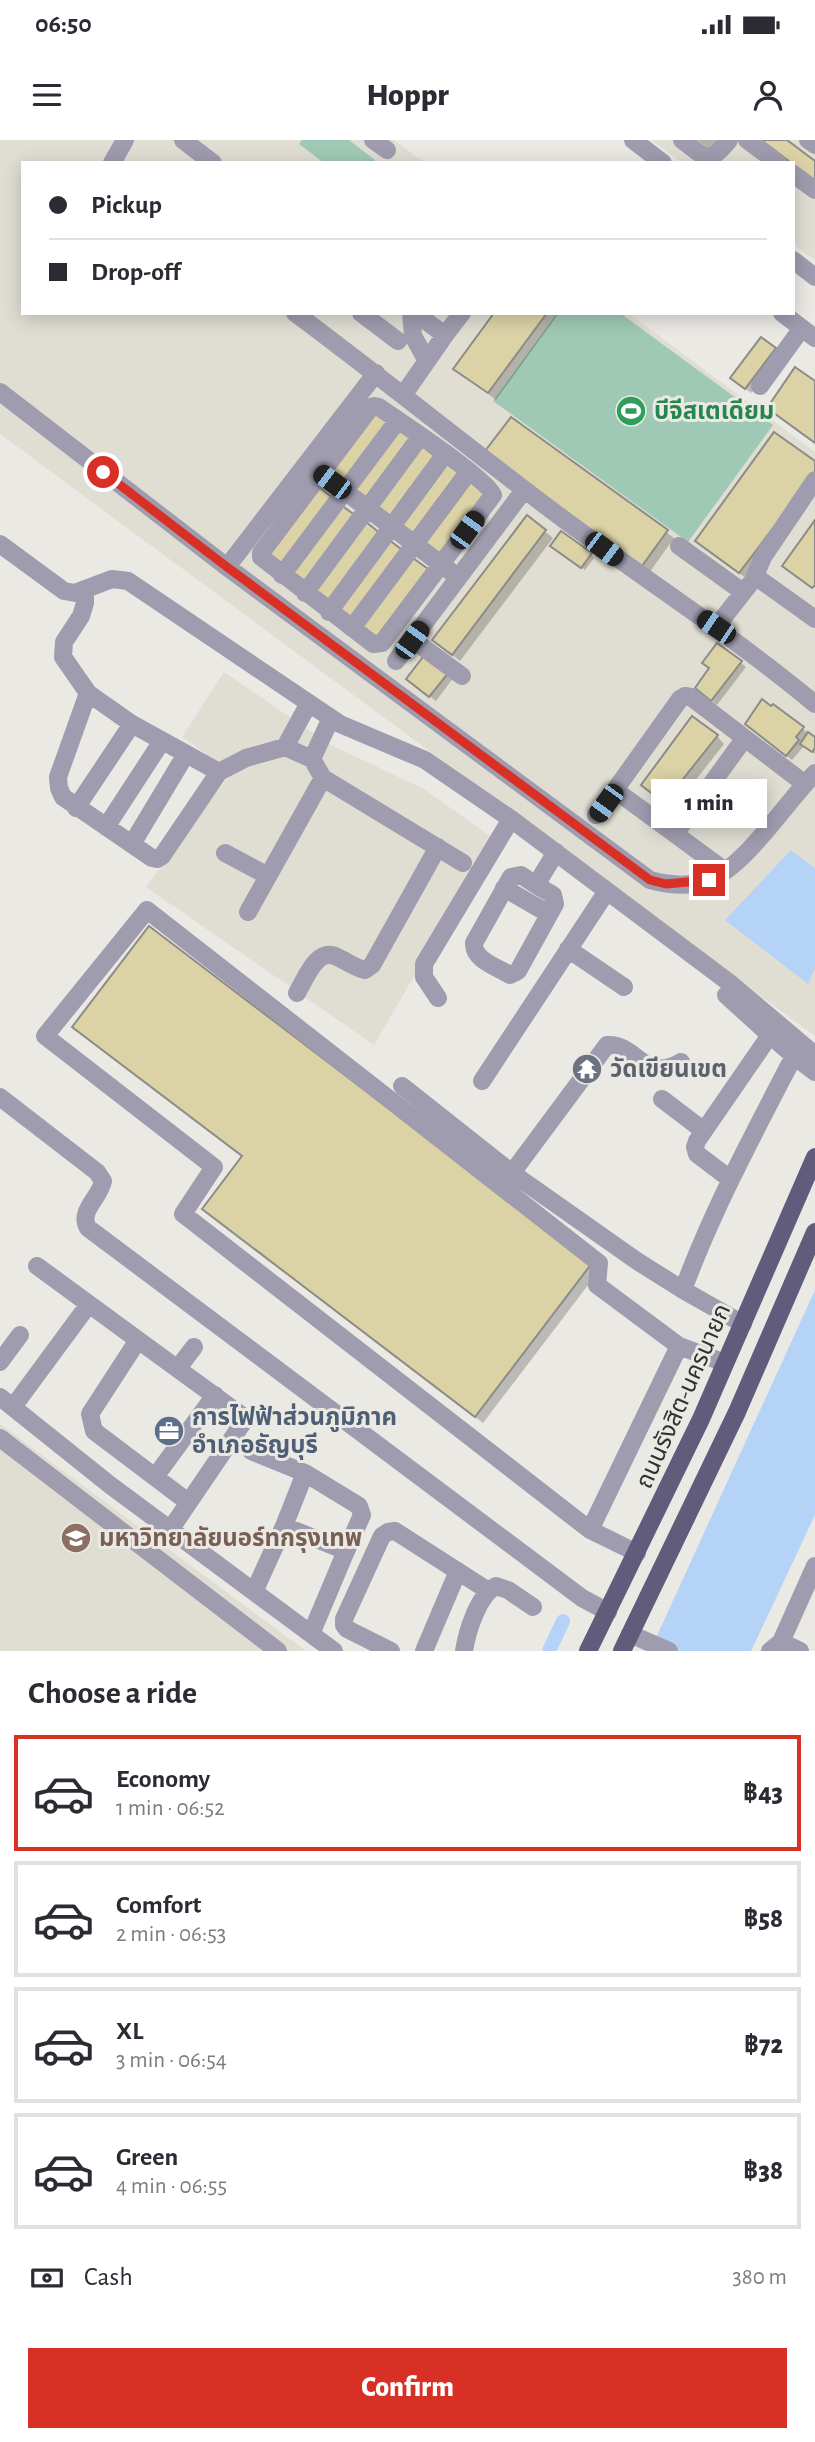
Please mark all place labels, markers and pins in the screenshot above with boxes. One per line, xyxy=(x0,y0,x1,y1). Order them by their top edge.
sports icon: บีจีสเตเดียม xyxy=(614,394,648,428)
place label: บีจีสเตเดียม xyxy=(654,398,774,424)
temple icon: วัดเขียนเขต xyxy=(570,1052,604,1086)
place label: วัดเขียนเขต xyxy=(610,1056,727,1082)
place label: การไฟฟ้าส่วนภูมิภาค อำเภอธัญบุรี xyxy=(192,1403,397,1460)
office icon: การไฟฟ้าส่วนภูมิภาค อำเภอธัญบุรี xyxy=(152,1414,186,1448)
school or university icon: มหาวิทยาลัยนอร์ทกรุงเทพ xyxy=(59,1521,93,1555)
place label: มหาวิทยาลัยนอร์ทกรุงเทพ xyxy=(99,1525,362,1553)

